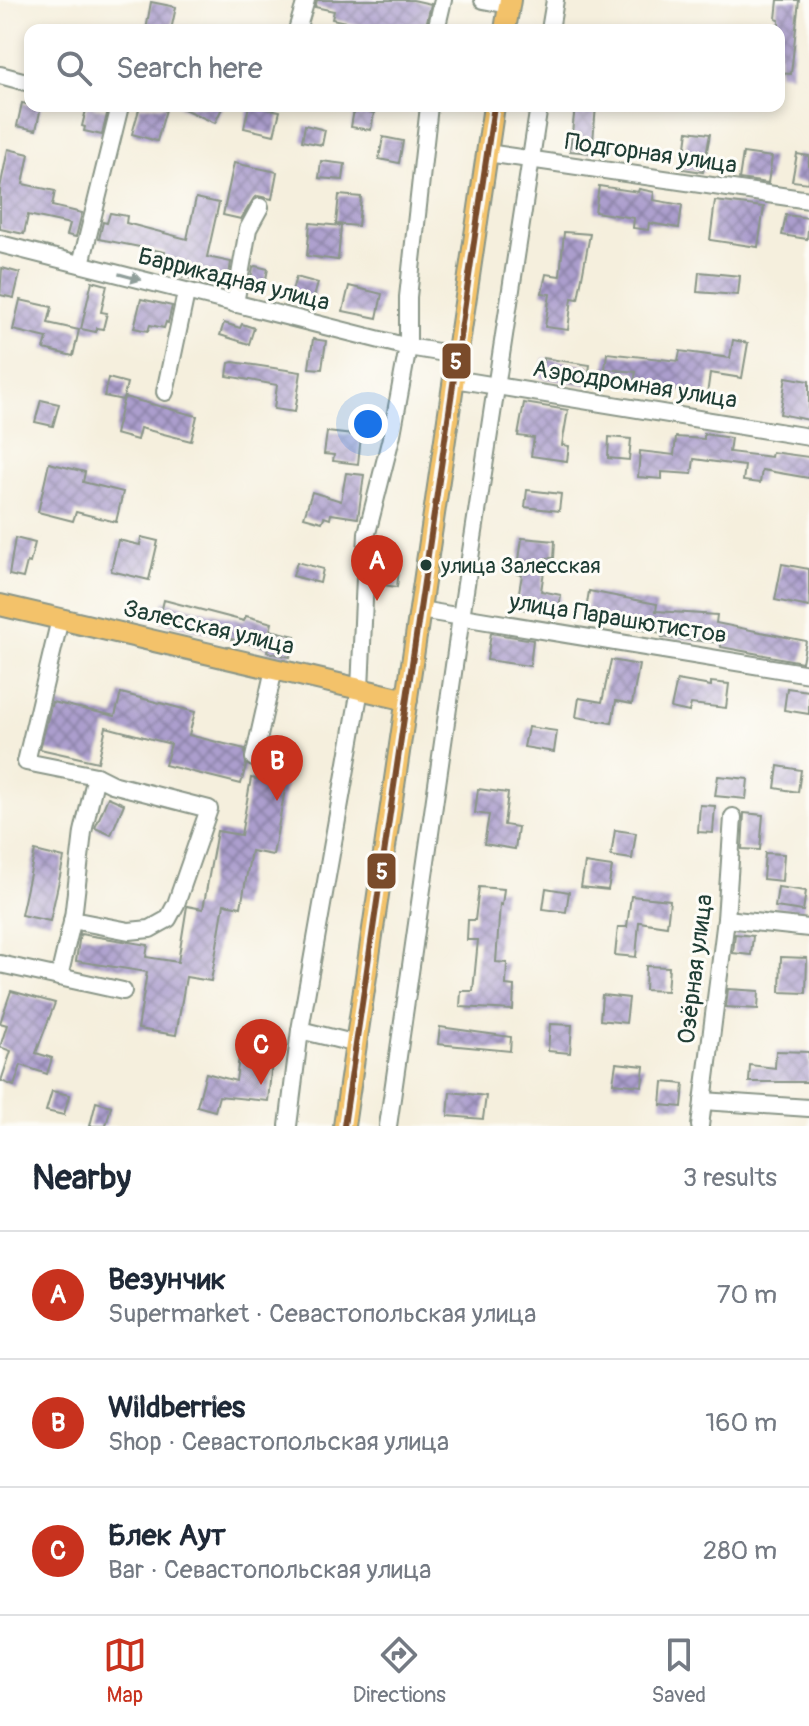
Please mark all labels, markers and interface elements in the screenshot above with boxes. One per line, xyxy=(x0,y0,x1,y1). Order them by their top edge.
search box xyxy=(24,24,785,112)
icon: search xyxy=(52,46,96,90)
text: Search here xyxy=(116,50,263,87)
street label: Подгорная улица xyxy=(563,127,739,180)
street label: Баррикадная улица xyxy=(135,242,333,317)
one-way arrow xyxy=(117,272,142,284)
line badge: 5 xyxy=(441,342,472,380)
text: 5 xyxy=(450,348,462,376)
street label: Аэродромная улица xyxy=(531,354,739,415)
your location xyxy=(348,404,388,444)
pin: A xyxy=(351,535,403,601)
place label: улица Залесская xyxy=(440,552,601,580)
marker: улица Залесская xyxy=(418,557,434,573)
street label: улица Парашютистов xyxy=(506,587,729,650)
street label: Залесская улица xyxy=(121,594,297,661)
pin: B xyxy=(251,735,303,801)
line badge: 5 xyxy=(366,852,397,890)
text: 5 xyxy=(376,858,388,886)
street label: Озёрная улица xyxy=(672,893,719,1046)
pin: C xyxy=(235,1019,287,1085)
text: Nearby xyxy=(32,1157,131,1200)
text: 3 results xyxy=(683,1162,777,1194)
text: Везунчик xyxy=(108,1261,226,1298)
text: A xyxy=(50,1279,66,1311)
text: 70 m xyxy=(717,1279,777,1311)
text: Supermarket · Севастопольская улица xyxy=(108,1298,536,1330)
text: Wildberries xyxy=(108,1389,245,1426)
text: B xyxy=(51,1407,65,1439)
text: 160 m xyxy=(705,1407,777,1439)
text: Shop · Севастопольская улица xyxy=(108,1426,449,1458)
text: Блек Аут xyxy=(108,1517,226,1554)
text: C xyxy=(50,1535,66,1567)
text: 280 m xyxy=(703,1535,777,1567)
text: Bar · Севастопольская улица xyxy=(108,1554,431,1586)
tab: Map xyxy=(103,1633,147,1709)
tab: Directions xyxy=(353,1633,446,1709)
tab: Saved xyxy=(652,1633,706,1709)

